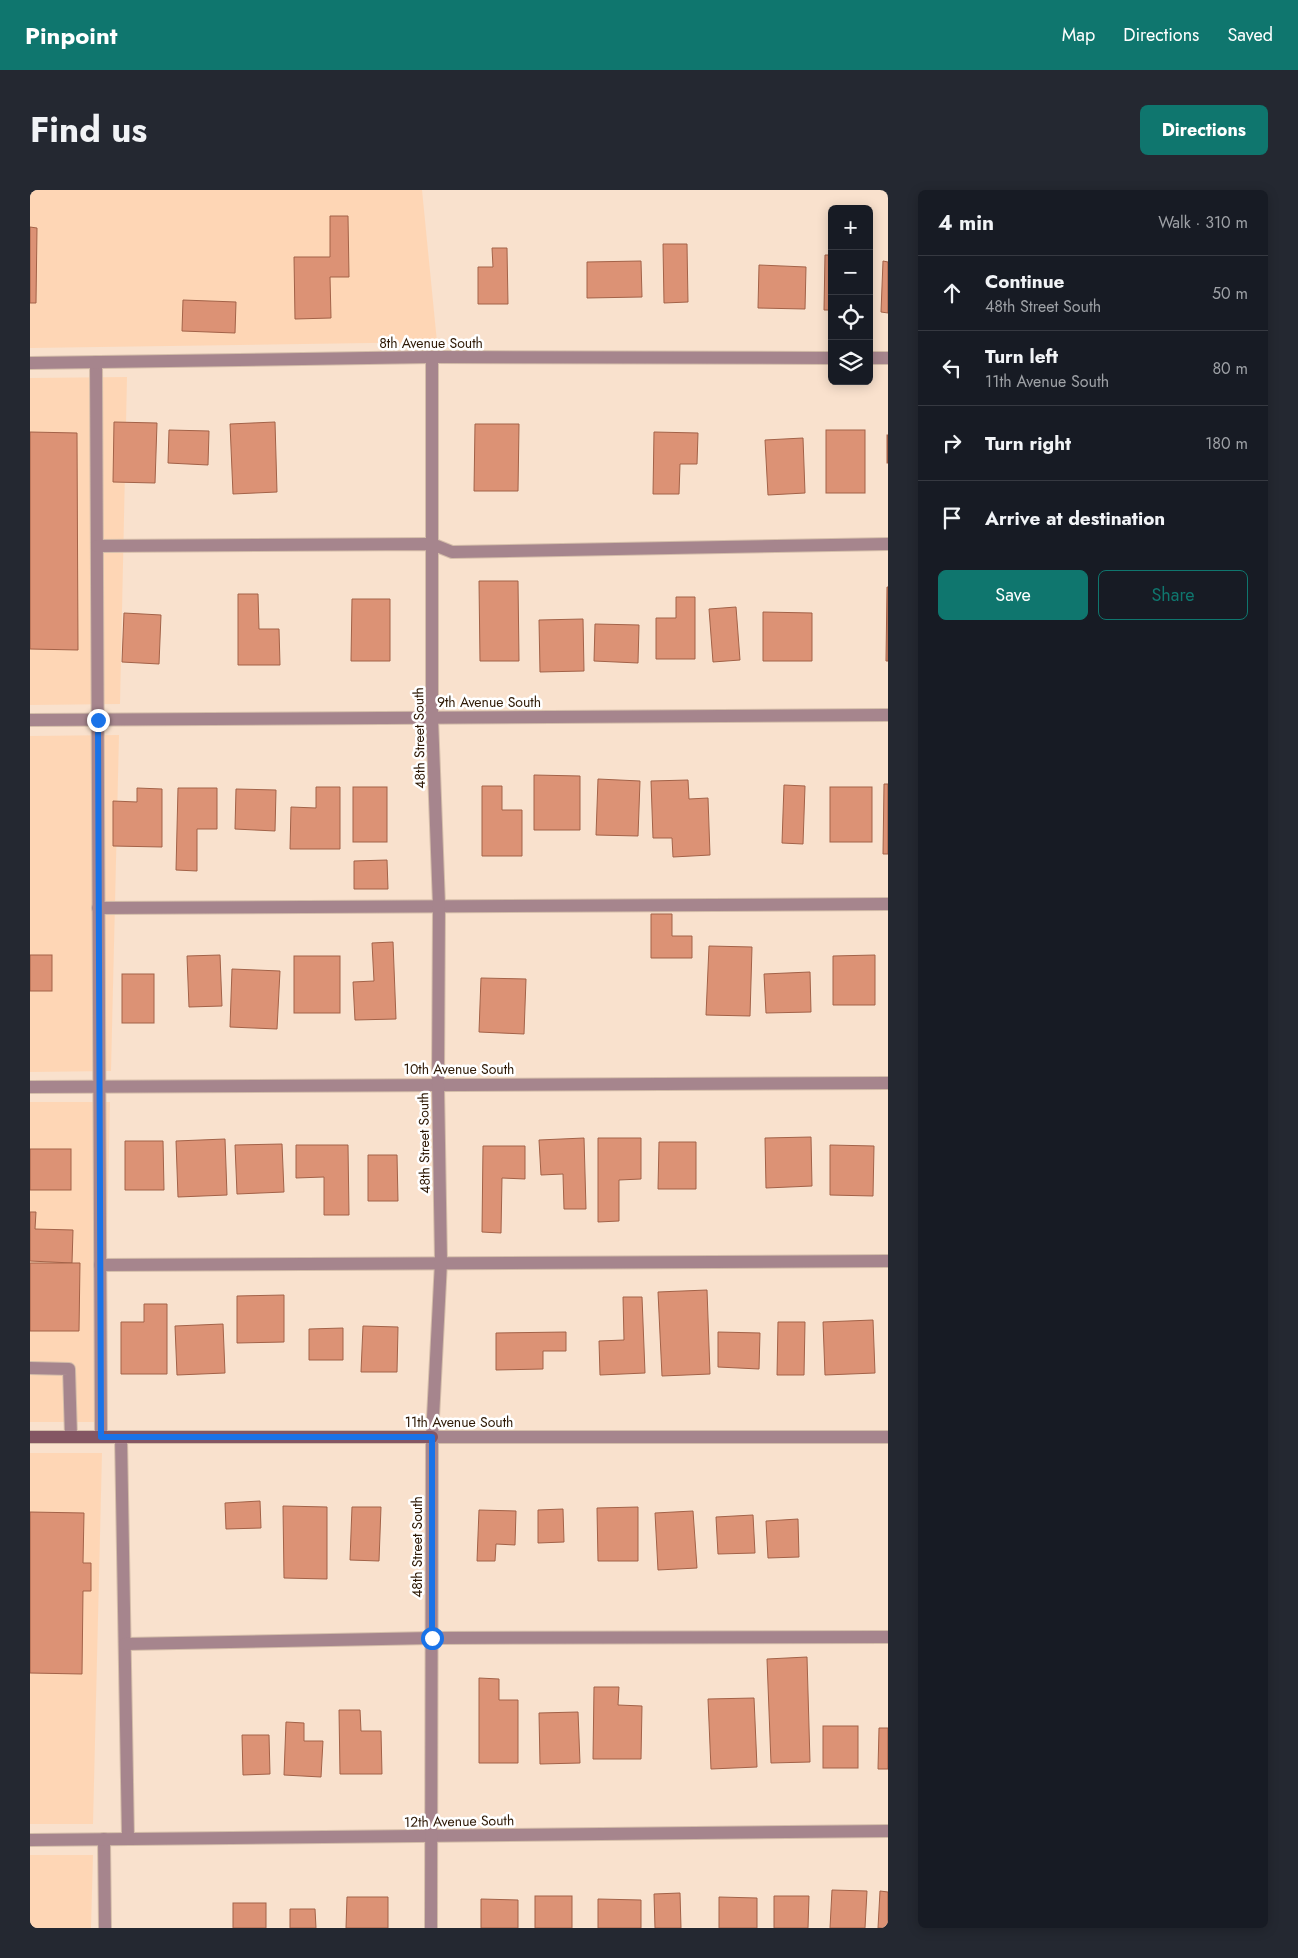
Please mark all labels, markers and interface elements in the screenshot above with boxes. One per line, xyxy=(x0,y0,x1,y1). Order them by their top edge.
text: Pinpoint xyxy=(25,18,117,53)
text: Map xyxy=(1062,22,1095,48)
text: Directions xyxy=(1123,22,1199,48)
text: Saved xyxy=(1227,22,1273,48)
text: Find us xyxy=(30,105,147,155)
button: Directions xyxy=(1140,105,1268,155)
map controls xyxy=(828,205,873,385)
button: + xyxy=(828,205,873,250)
text: 4 min xyxy=(938,208,994,238)
text: Walk · 310 m xyxy=(1158,211,1248,234)
button: − xyxy=(828,250,873,295)
text: Continue xyxy=(985,268,1064,295)
icon: ahead xyxy=(938,279,966,307)
text: 50 m xyxy=(1212,282,1248,305)
button: locate xyxy=(828,295,873,340)
text: 48th Street South xyxy=(985,295,1101,318)
street label: 8th Avenue South xyxy=(379,333,483,353)
button: layers xyxy=(828,340,873,385)
text: Turn left xyxy=(985,343,1058,370)
icon: left xyxy=(938,354,966,382)
text: 80 m xyxy=(1212,357,1248,380)
text: 11th Avenue South xyxy=(985,370,1109,393)
icon: right xyxy=(938,429,966,457)
text: Turn right xyxy=(985,430,1071,457)
text: 180 m xyxy=(1205,432,1248,455)
icon: arrive xyxy=(938,504,966,532)
text: Arrive at destination xyxy=(985,505,1165,532)
button: Save xyxy=(938,570,1088,620)
button: Share xyxy=(1098,570,1248,620)
street label: 48th Street South xyxy=(408,687,430,789)
street label: 9th Avenue South xyxy=(437,692,541,712)
route end xyxy=(87,709,110,732)
street label: 10th Avenue South xyxy=(404,1059,514,1079)
street label: 48th Street South xyxy=(413,1092,435,1194)
street label: 11th Avenue South xyxy=(405,1412,513,1432)
street label: 48th Street South xyxy=(407,1496,427,1598)
route start xyxy=(421,1627,444,1650)
street label: 12th Avenue South xyxy=(404,1810,514,1832)

